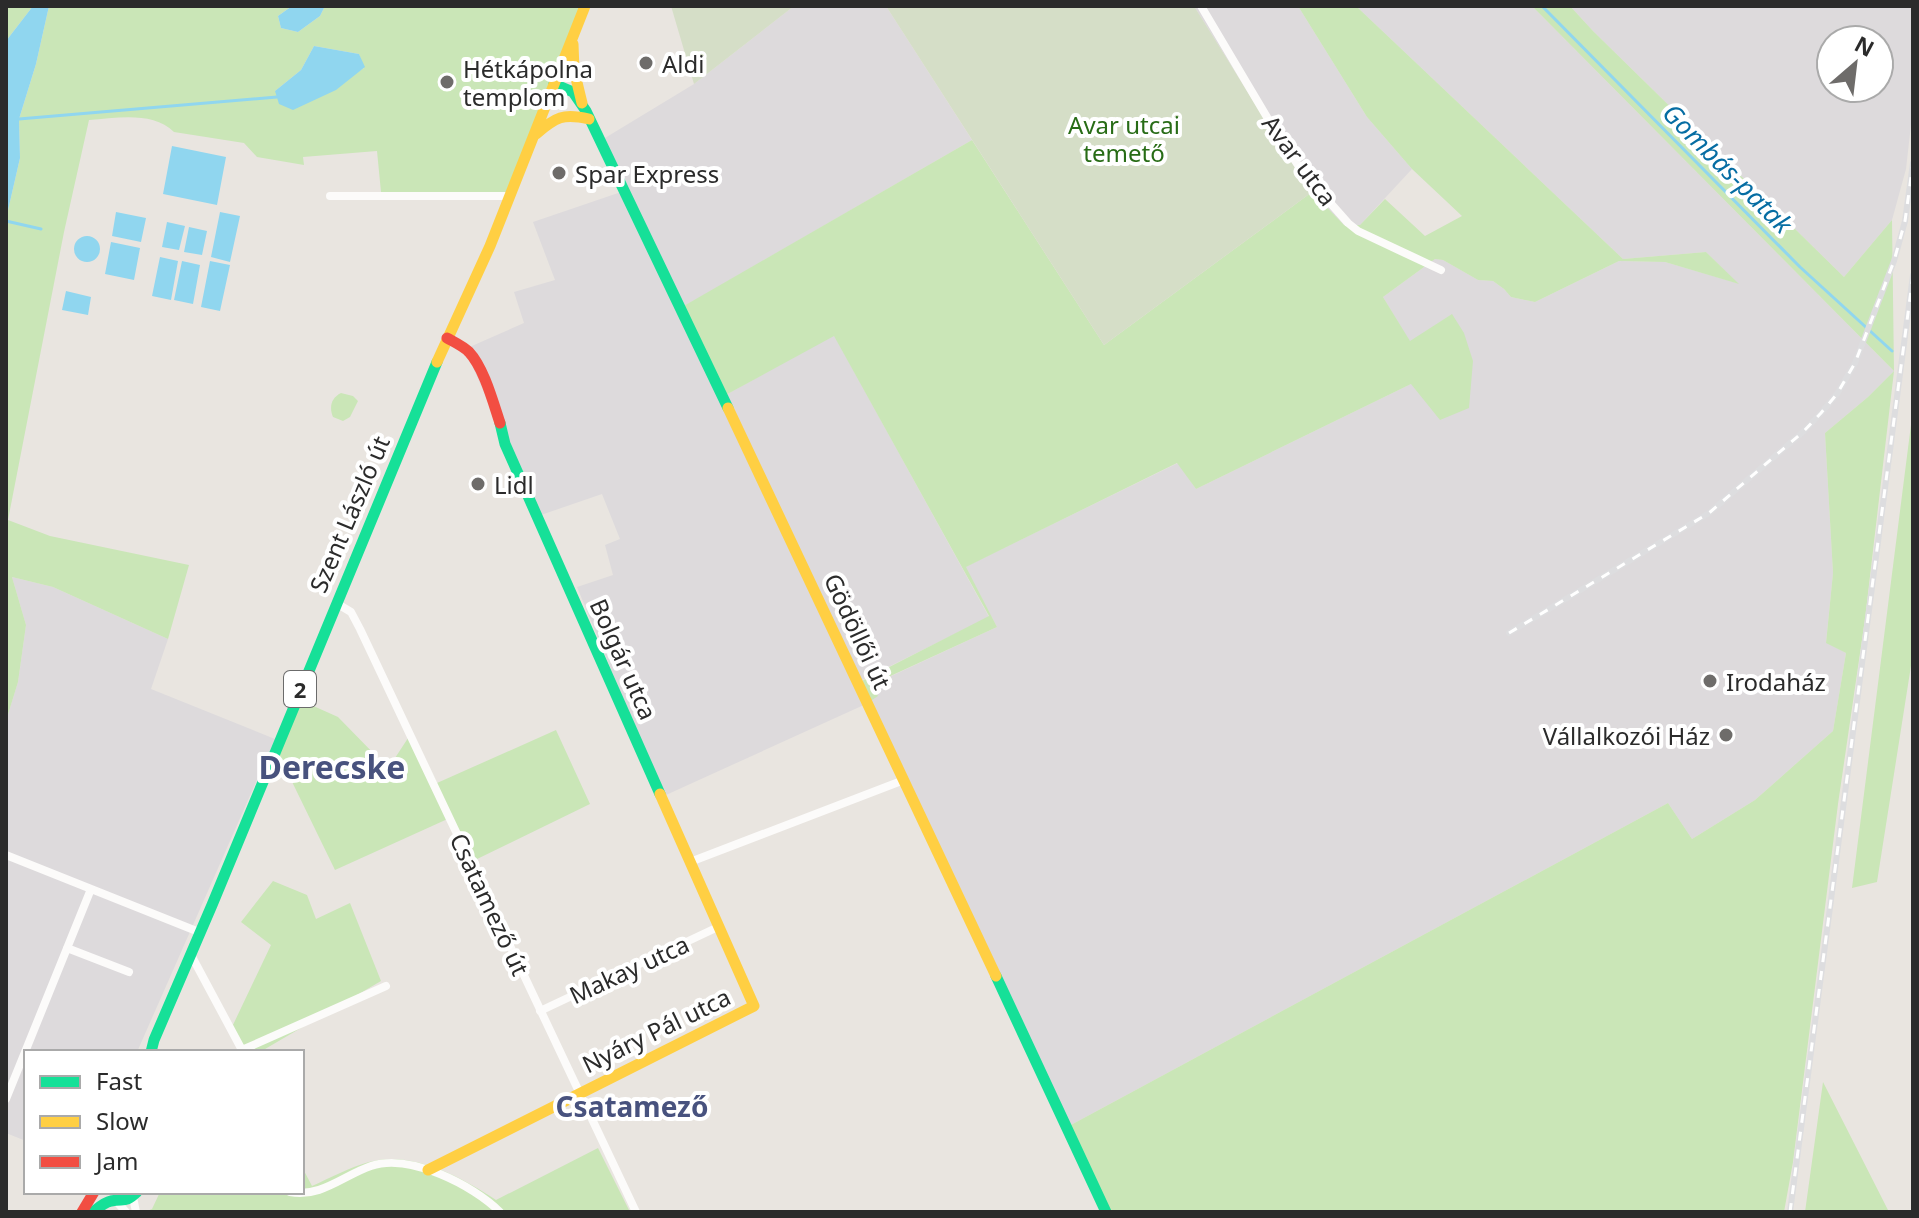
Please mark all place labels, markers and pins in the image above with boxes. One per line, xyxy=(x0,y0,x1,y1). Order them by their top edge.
place label: Aldi xyxy=(662,47,704,80)
place label: Hétkápolna templom xyxy=(463,52,593,113)
marker: Aldi xyxy=(637,54,655,72)
marker: Hétkápolna templom xyxy=(438,73,456,91)
place label: Spar Express xyxy=(575,157,719,190)
marker: Spar Express xyxy=(550,164,568,182)
place label: Lidl xyxy=(494,468,534,501)
marker: Lidl xyxy=(469,475,487,493)
place label: Irodaház xyxy=(1726,665,1826,698)
marker: Irodaház xyxy=(1701,672,1719,690)
place label: Vállalkozói Ház xyxy=(1543,719,1710,752)
marker: Vállalkozói Ház xyxy=(1717,726,1735,744)

